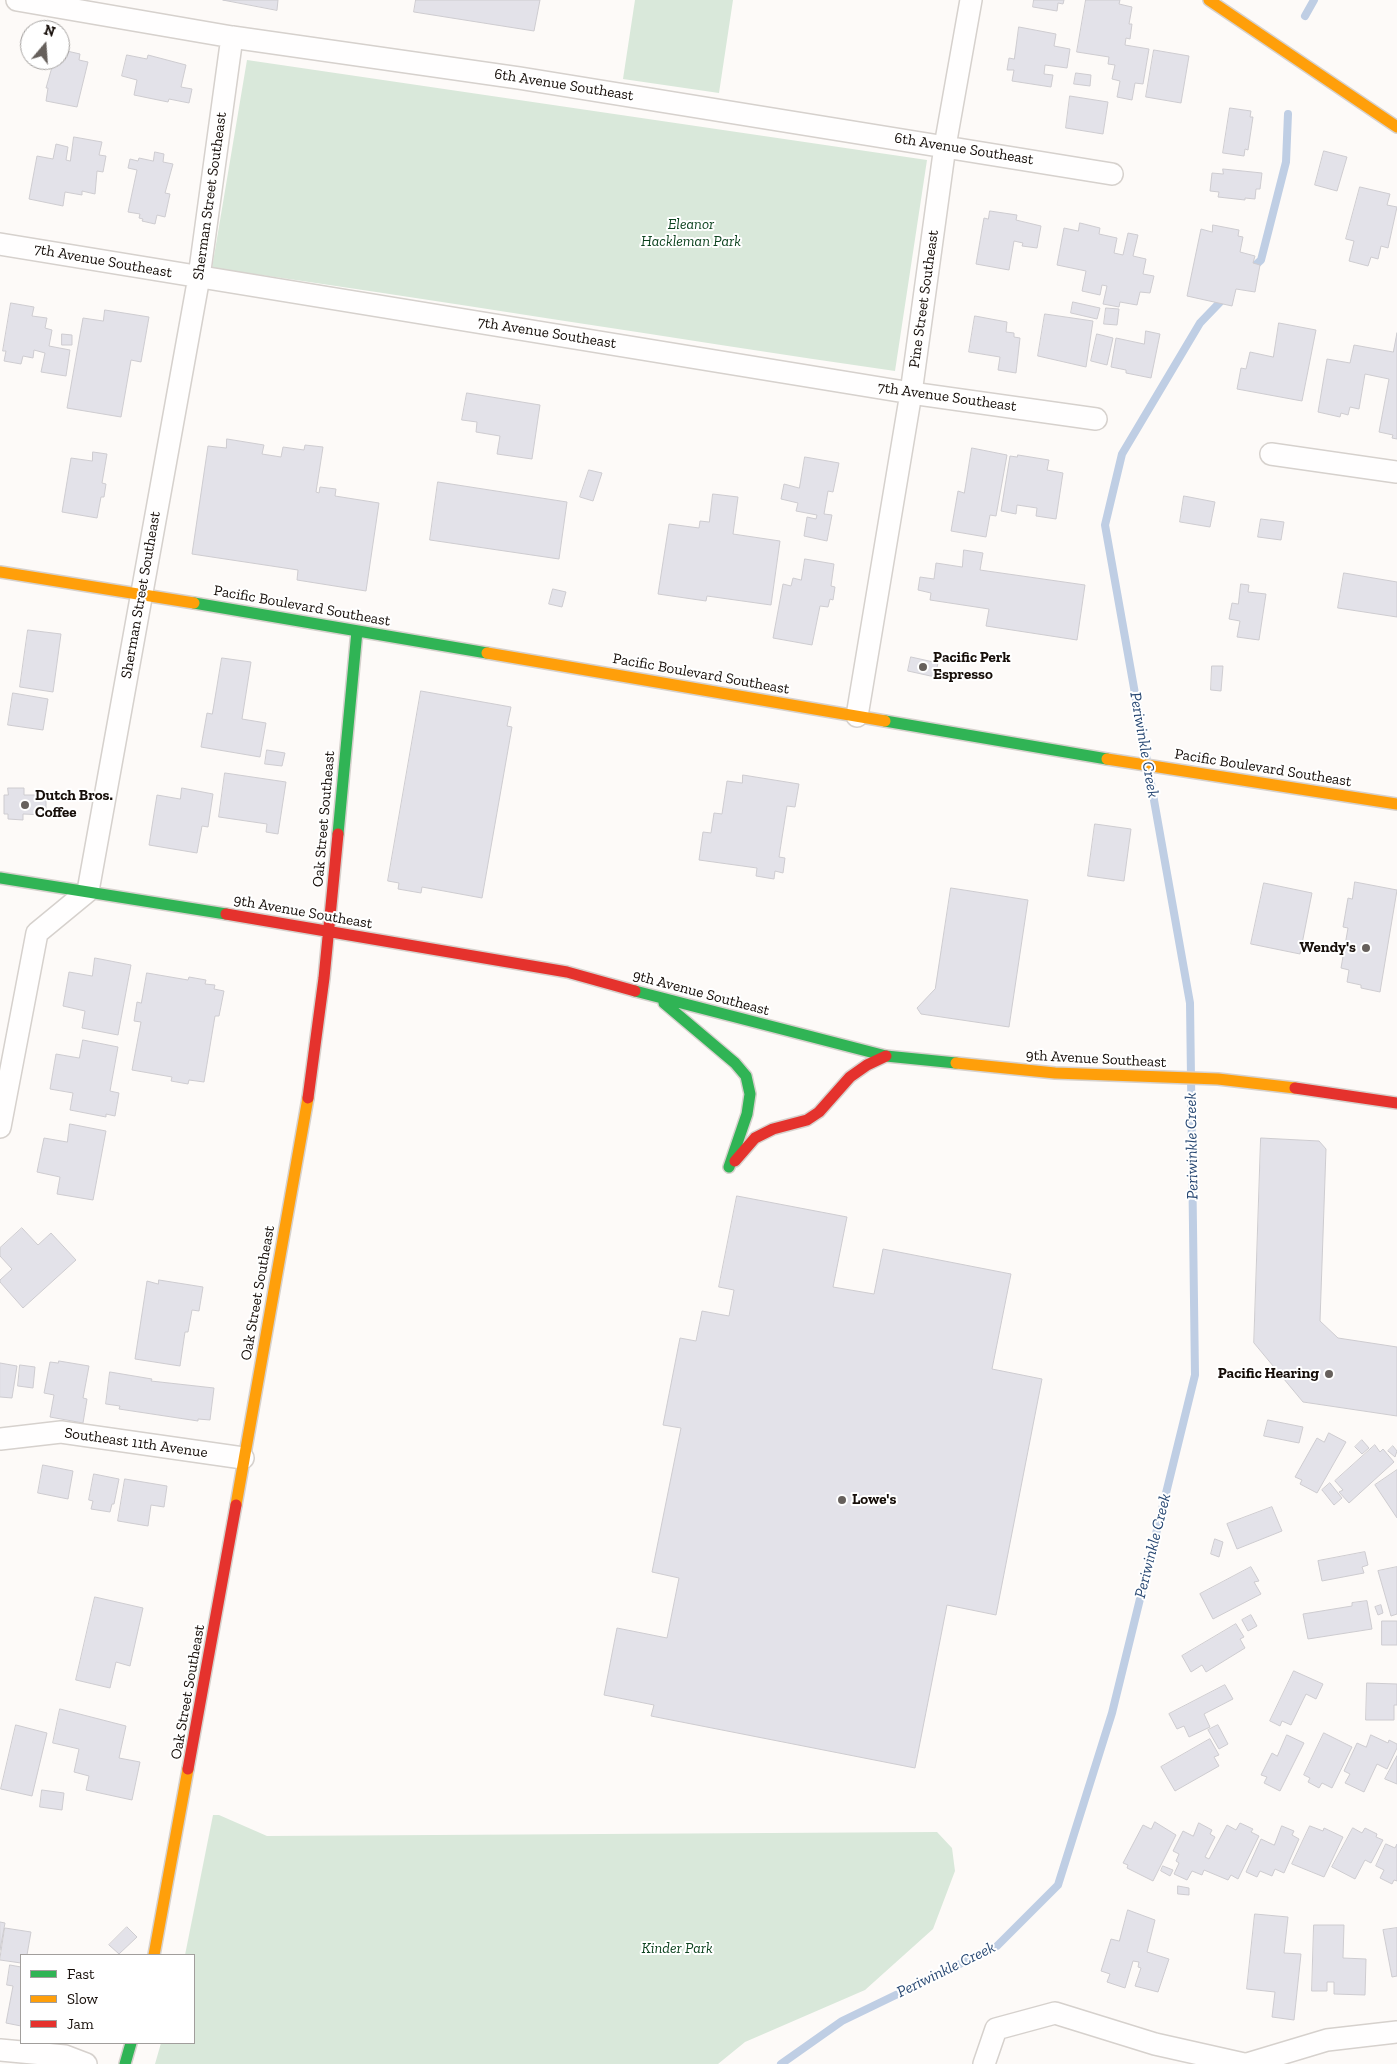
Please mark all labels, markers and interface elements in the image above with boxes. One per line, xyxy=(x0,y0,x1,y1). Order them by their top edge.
north arrow xyxy=(20,20,70,70)
text: N xyxy=(42,21,57,41)
street label: 6th Avenue Southeast xyxy=(493,65,635,105)
street label: Sherman Street Southeast xyxy=(189,111,231,281)
street label: 6th Avenue Southeast xyxy=(893,129,1035,169)
park label: Eleanor Hackleman Park xyxy=(641,216,741,251)
street label: Pine Street Southeast xyxy=(905,229,943,369)
street label: 7th Avenue Southeast xyxy=(33,240,173,282)
street label: 7th Avenue Southeast xyxy=(477,313,617,353)
street label: 7th Avenue Southeast xyxy=(876,378,1018,416)
street label: Sherman Street Southeast xyxy=(117,510,165,680)
street label: Pacific Boulevard Southeast xyxy=(212,582,392,630)
place label: Pacific Perk Espresso xyxy=(933,649,1011,684)
street label: Pacific Boulevard Southeast xyxy=(611,650,791,698)
marker: Pacific Perk Espresso xyxy=(917,661,929,673)
water label: Periwinkle Creek xyxy=(1125,691,1163,799)
street label: Pacific Boulevard Southeast xyxy=(1173,745,1353,791)
street label: Oak Street Southeast xyxy=(309,750,339,888)
place label: Dutch Bros. Coffee xyxy=(35,787,113,822)
marker: Dutch Bros. Coffee xyxy=(19,799,31,811)
street label: 9th Avenue Southeast xyxy=(232,891,374,933)
place label: Wendy's xyxy=(1300,939,1356,957)
marker: Wendy's xyxy=(1360,942,1372,954)
street label: 9th Avenue Southeast xyxy=(631,966,771,1020)
street label: 9th Avenue Southeast xyxy=(1025,1046,1167,1072)
water label: Periwinkle Creek xyxy=(1181,1092,1203,1200)
street label: Oak Street Southeast xyxy=(237,1224,279,1362)
place label: Pacific Hearing xyxy=(1218,1365,1319,1383)
marker: Pacific Hearing xyxy=(1323,1368,1335,1380)
street label: Southeast 11th Avenue xyxy=(63,1424,209,1462)
place label: Lowe's xyxy=(852,1491,896,1509)
water label: Periwinkle Creek xyxy=(1131,1492,1175,1600)
marker: Lowe's xyxy=(836,1494,848,1506)
street label: Oak Street Southeast xyxy=(167,1623,209,1761)
water label: Periwinkle Creek xyxy=(894,1938,998,2002)
park label: Kinder Park xyxy=(641,1940,713,1958)
legend xyxy=(20,1954,195,2044)
text: Fast xyxy=(67,1965,95,1983)
text: Slow xyxy=(67,1990,98,2008)
text: Jam xyxy=(67,2015,94,2033)

